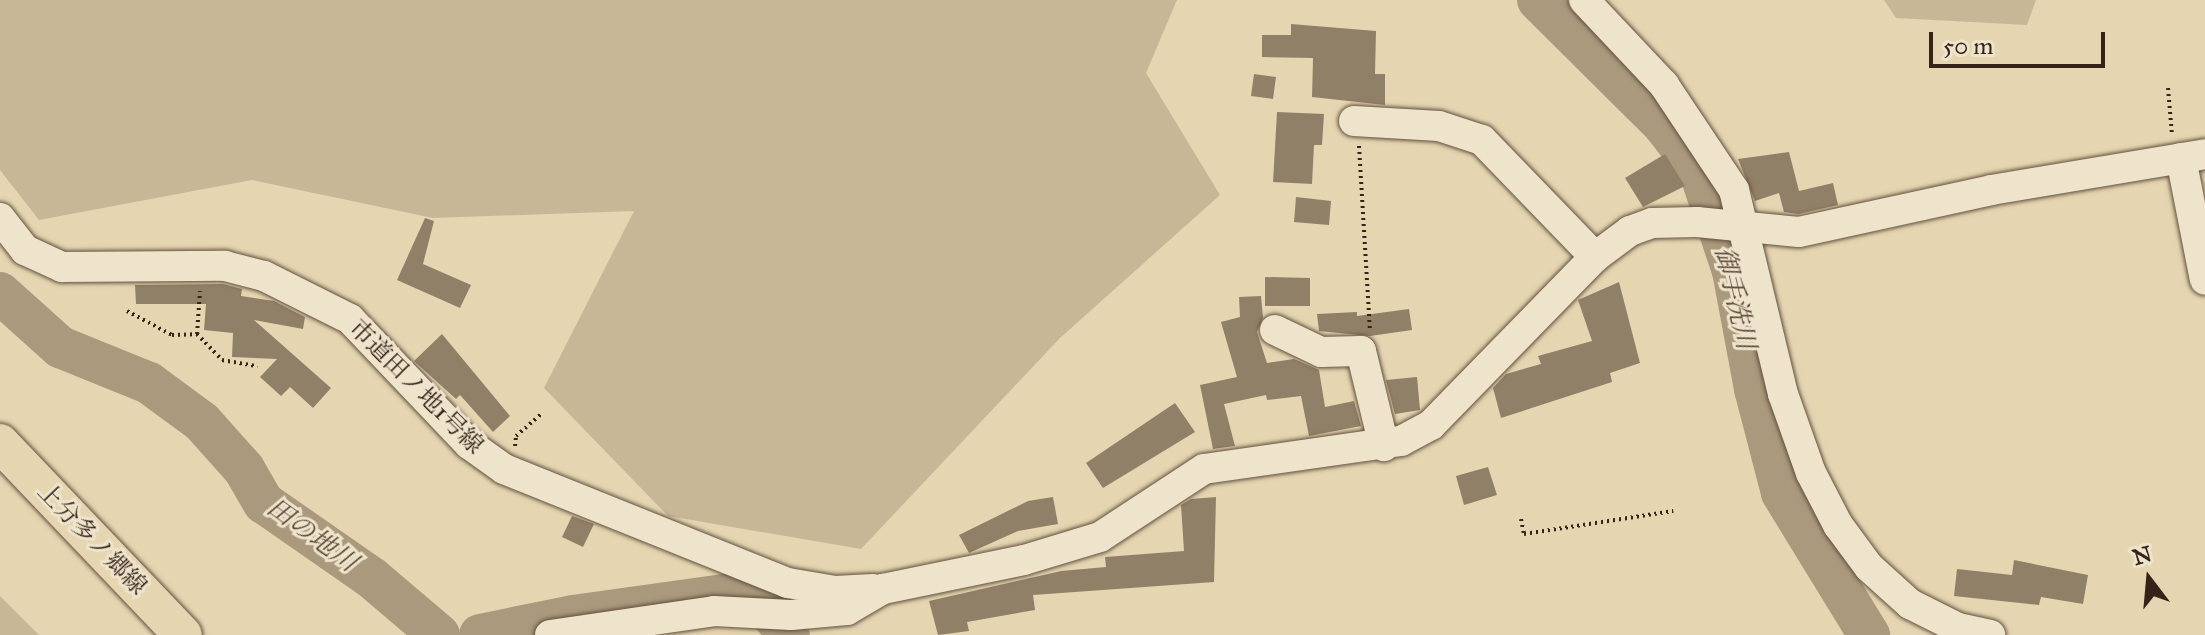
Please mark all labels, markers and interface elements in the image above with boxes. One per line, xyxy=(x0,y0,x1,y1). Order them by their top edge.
scale bar xyxy=(1933,16,2109,66)
text: 50 m xyxy=(1943,31,1993,61)
water label: 御手洗川 xyxy=(1708,244,1762,352)
street label: 市道田ノ地1号線 xyxy=(343,314,489,460)
street label: 上分多ノ郷線 xyxy=(32,477,152,601)
water label: 田の地川 xyxy=(261,492,363,578)
north arrow xyxy=(2109,539,2189,619)
text: N xyxy=(2130,540,2155,571)

